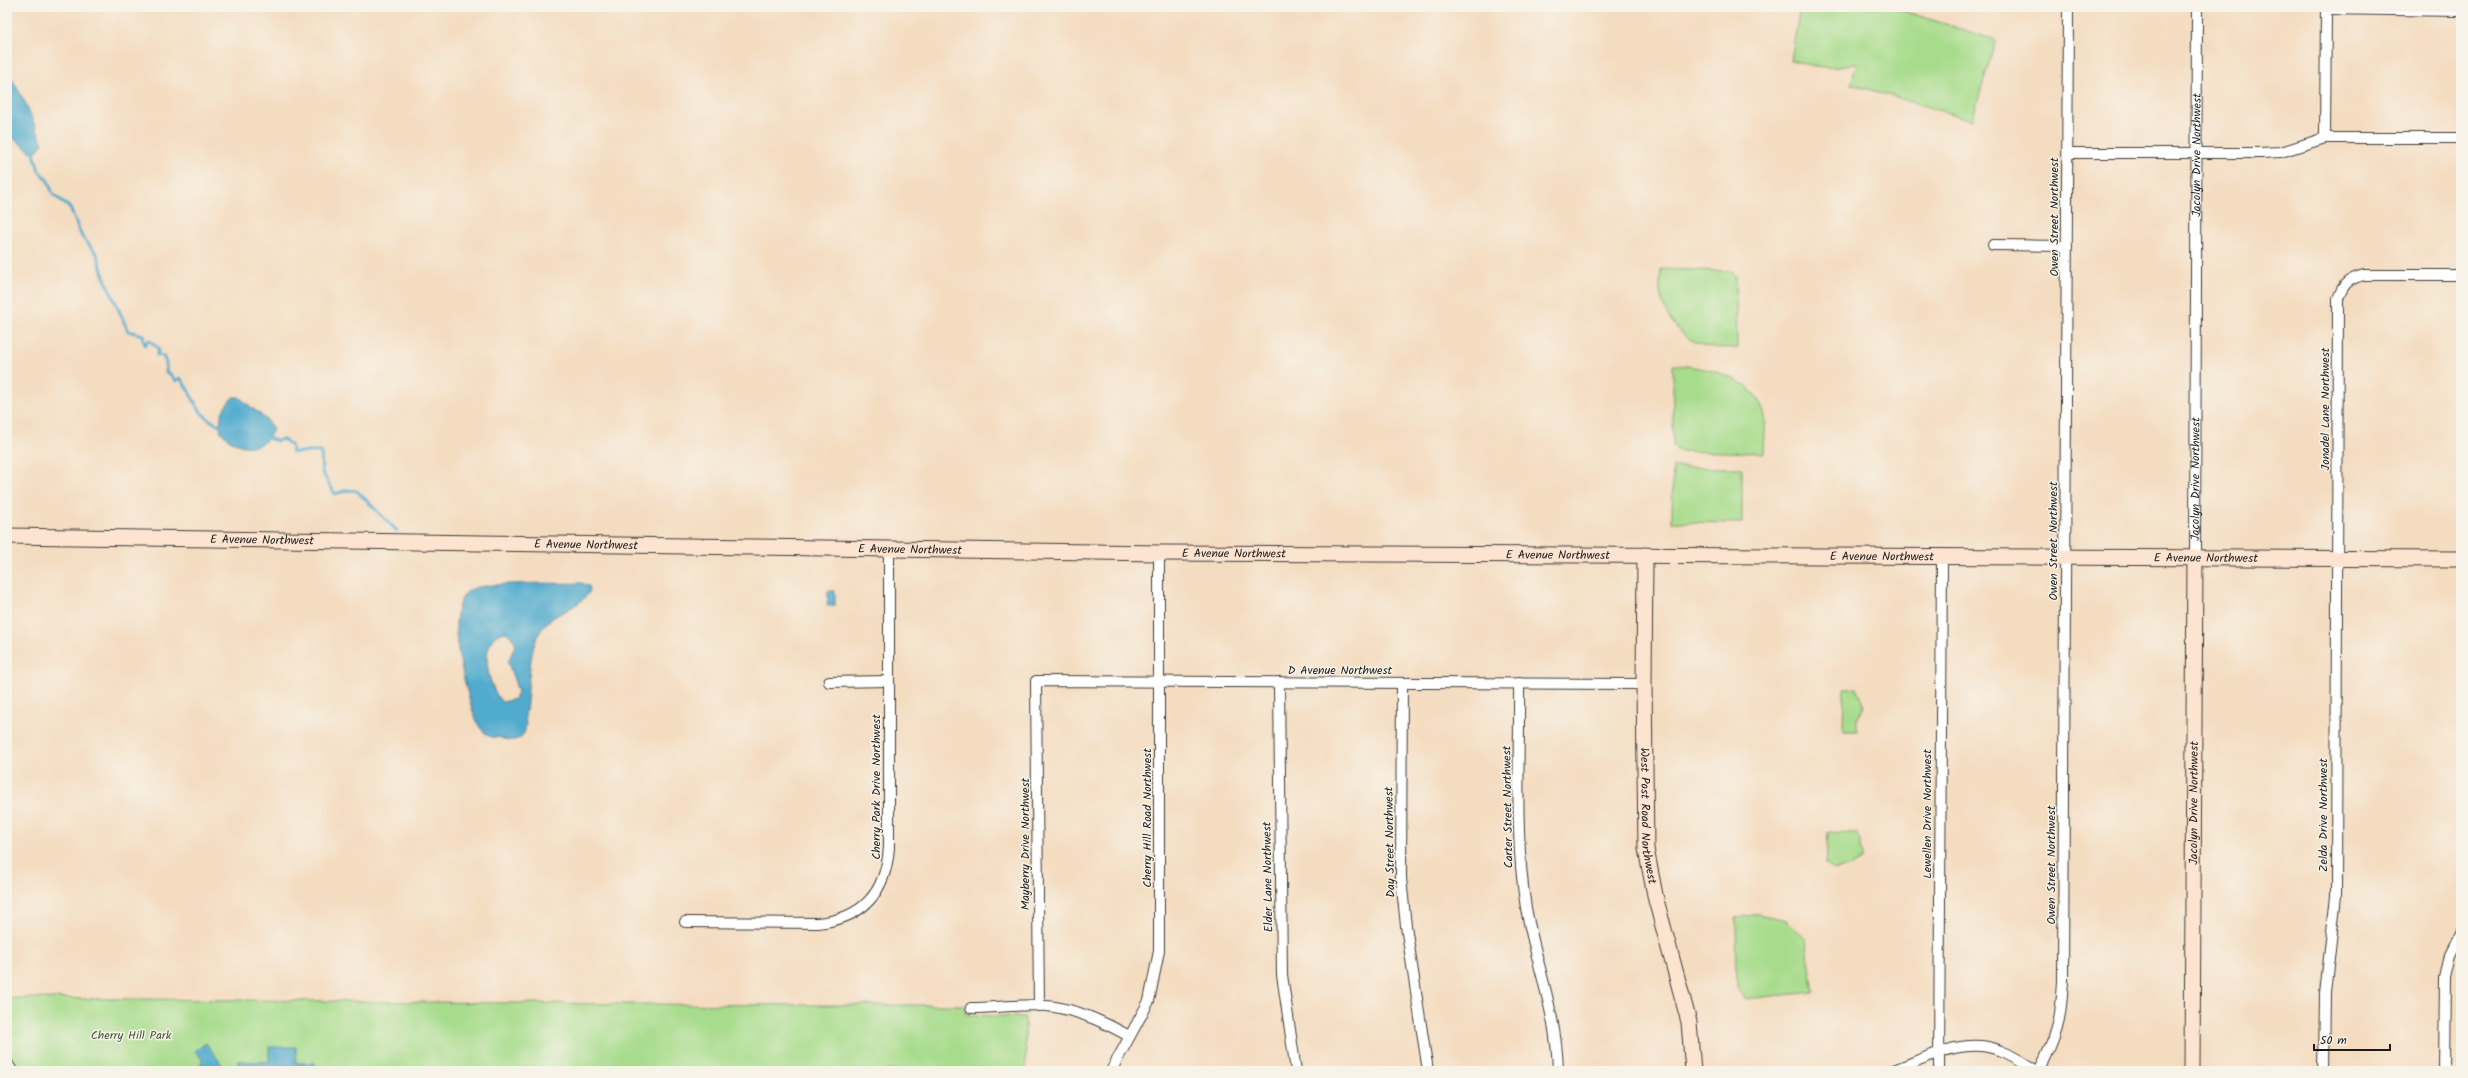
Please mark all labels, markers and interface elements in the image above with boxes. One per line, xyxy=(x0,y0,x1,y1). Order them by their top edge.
street label: Jacolyn Drive Northwest xyxy=(2187,93,2206,217)
street label: Owen Street Northwest xyxy=(2045,157,2064,277)
street label: Jonadel Lane Northwest xyxy=(2316,347,2335,470)
street label: Jacolyn Drive Northwest xyxy=(2186,417,2205,541)
street label: Owen Street Northwest xyxy=(2044,481,2063,601)
street label: E Avenue Northwest xyxy=(210,529,314,550)
street label: E Avenue Northwest xyxy=(534,534,638,555)
street label: E Avenue Northwest xyxy=(858,539,962,560)
street label: E Avenue Northwest xyxy=(1182,544,1286,563)
street label: E Avenue Northwest xyxy=(1506,545,1610,565)
street label: E Avenue Northwest xyxy=(1830,547,1934,566)
street label: E Avenue Northwest xyxy=(2154,548,2258,568)
street label: D Avenue Northwest xyxy=(1288,661,1393,680)
street label: Cherry Park Drive Northwest xyxy=(867,714,886,860)
street label: Jacolyn Drive Northwest xyxy=(2184,741,2203,865)
street label: Carter Street Northwest xyxy=(1497,745,1519,869)
street label: West Post Road Northwest xyxy=(1635,747,1662,886)
street label: Cherry Hill Road Northwest xyxy=(1138,748,1157,888)
street label: Lewellen Drive Northwest xyxy=(1918,749,1937,879)
street label: Zelda Drive Northwest xyxy=(2314,758,2333,872)
street label: Mayberry Drive Northwest xyxy=(1016,777,1035,910)
street label: Day Street Northwest xyxy=(1380,786,1400,898)
street label: Owen Street Northwest xyxy=(2042,805,2061,925)
street label: Elder Lane Northwest xyxy=(1258,821,1278,933)
park label: Cherry Hill Park xyxy=(91,1026,172,1045)
scale bar xyxy=(2314,1026,2390,1052)
text: 50 m xyxy=(2320,1031,2347,1050)

